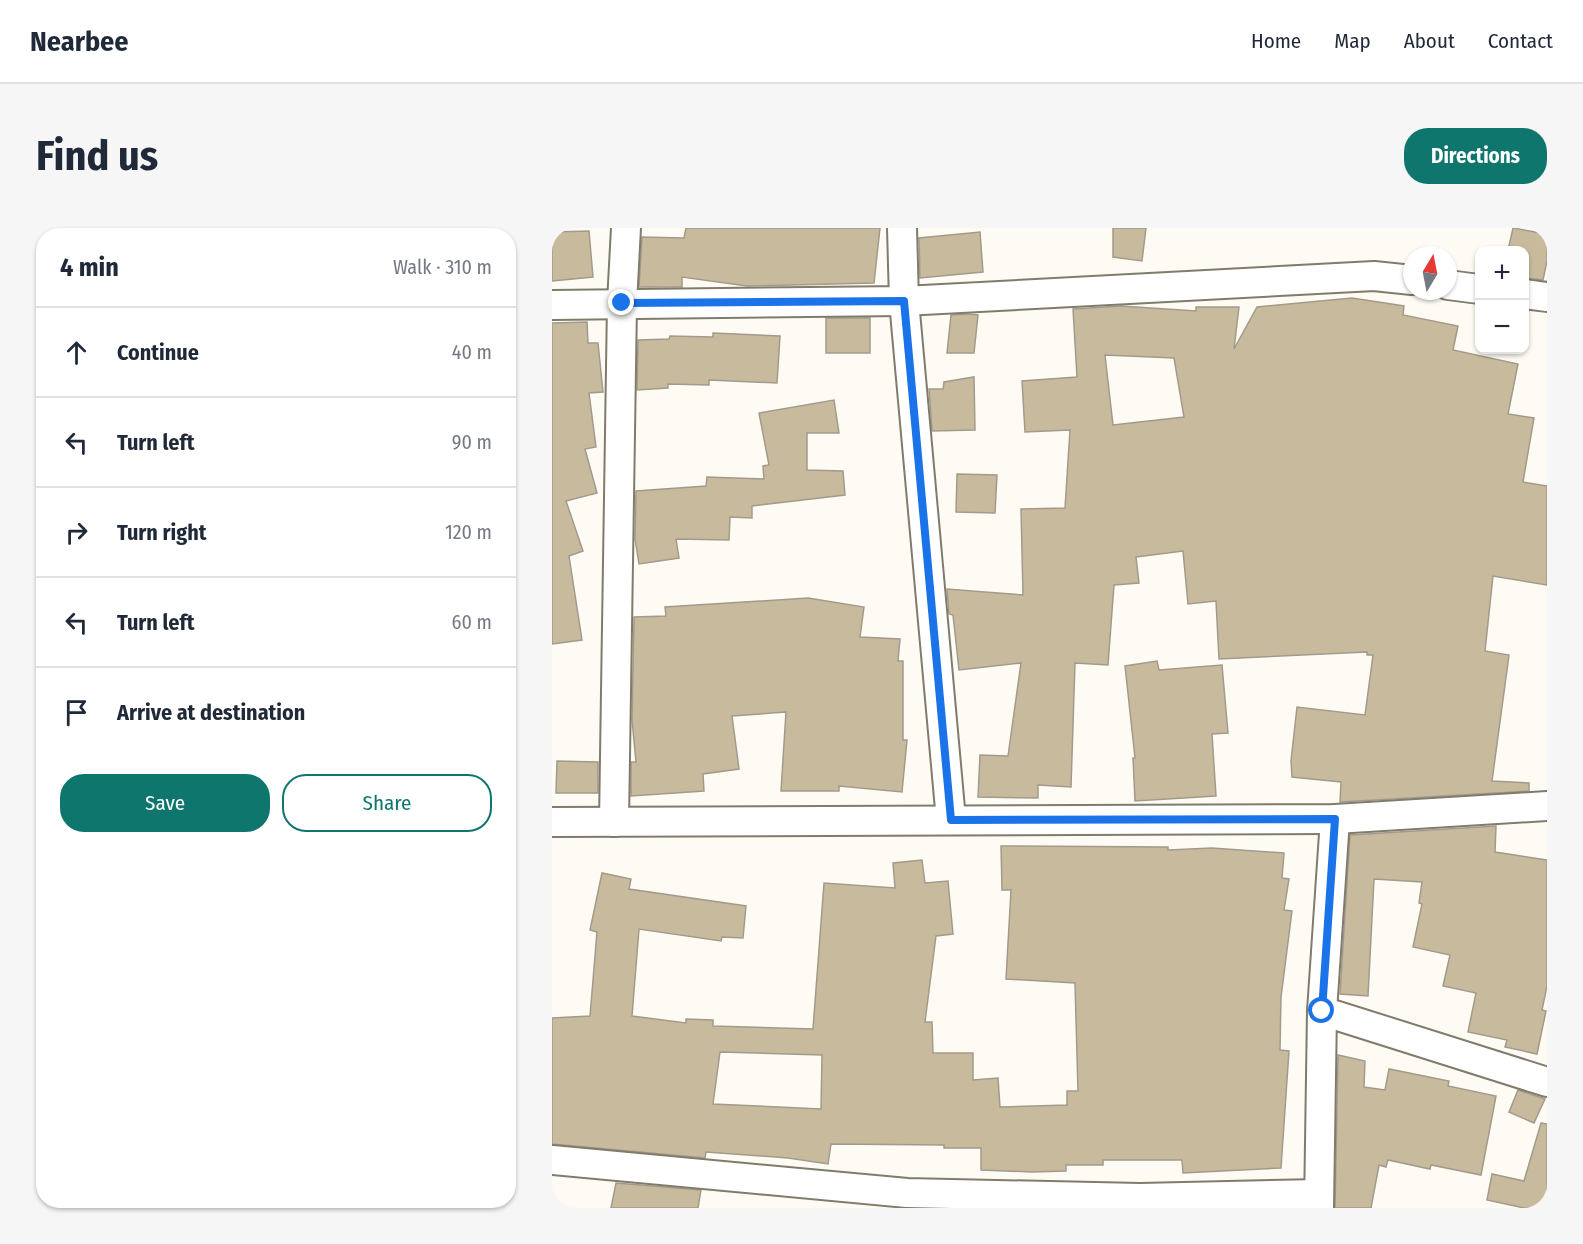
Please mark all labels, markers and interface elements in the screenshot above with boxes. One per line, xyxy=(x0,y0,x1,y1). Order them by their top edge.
text: Nearbee xyxy=(30,25,129,58)
text: Home xyxy=(1251,28,1301,54)
text: Map xyxy=(1334,28,1371,54)
text: About xyxy=(1404,28,1455,54)
text: Contact xyxy=(1488,28,1553,54)
button: Directions xyxy=(1404,128,1547,184)
text: Find us xyxy=(36,131,158,181)
north arrow xyxy=(1403,246,1457,300)
map controls xyxy=(1475,246,1529,354)
button: + xyxy=(1475,246,1529,300)
text: 4 min xyxy=(60,252,119,283)
text: Walk · 310 m xyxy=(393,255,492,279)
route end xyxy=(608,289,634,315)
button: − xyxy=(1475,300,1529,354)
icon: ahead xyxy=(60,336,93,369)
text: Continue xyxy=(117,339,199,366)
text: 40 m xyxy=(452,340,492,364)
icon: left xyxy=(60,426,93,459)
text: Turn left xyxy=(117,429,195,456)
text: 90 m xyxy=(452,430,492,454)
icon: right xyxy=(60,516,93,549)
text: Turn right xyxy=(117,519,206,546)
text: 120 m xyxy=(445,520,492,544)
icon: left xyxy=(60,606,93,639)
text: Turn left xyxy=(117,609,195,636)
text: 60 m xyxy=(452,610,492,634)
icon: arrive xyxy=(60,696,93,729)
text: Arrive at destination xyxy=(117,699,305,726)
button: Save xyxy=(60,774,270,832)
button: Share xyxy=(282,774,492,832)
route start xyxy=(1308,997,1334,1023)

